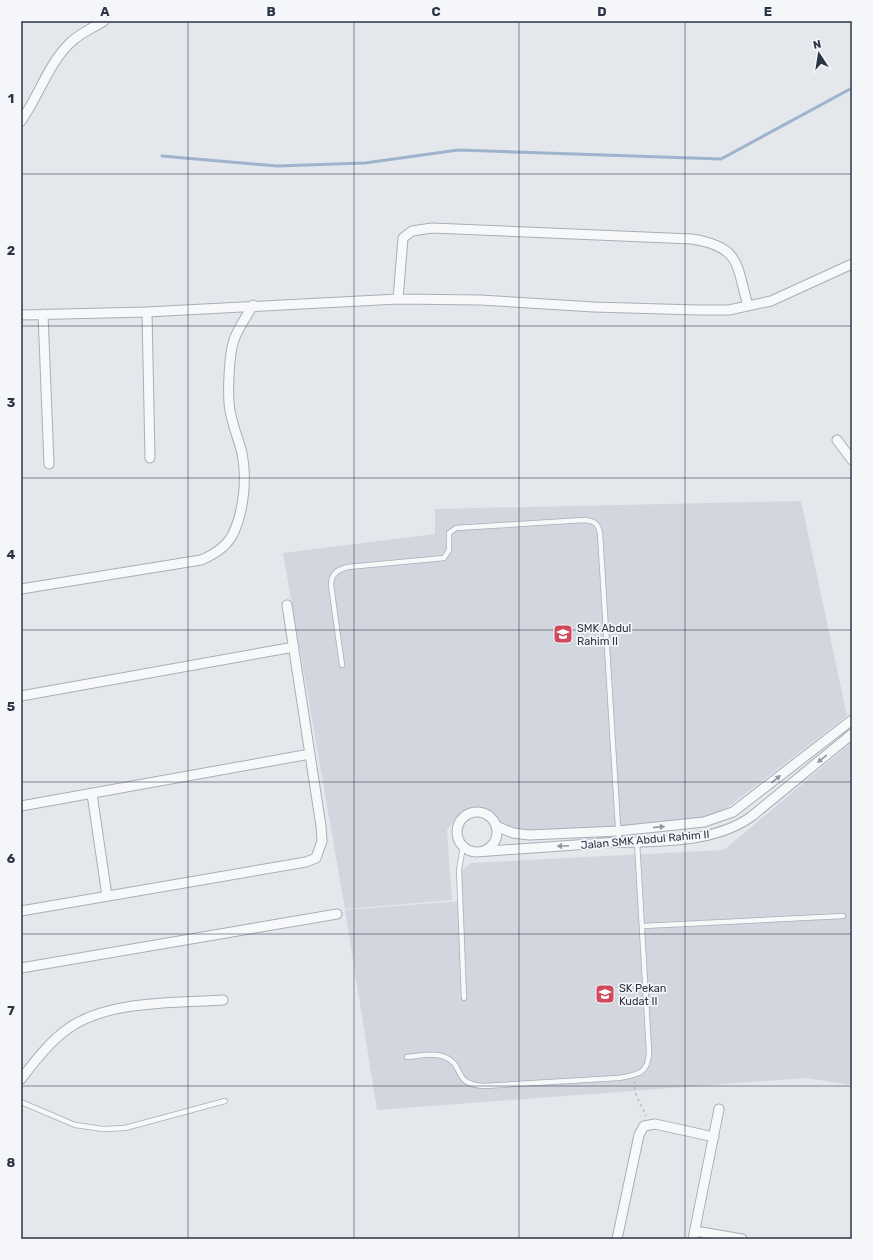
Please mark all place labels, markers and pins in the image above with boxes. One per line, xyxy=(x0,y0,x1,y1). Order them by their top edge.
place label: SMK Abdul Rahim II xyxy=(577,622,631,648)
school or university icon: SMK Abdul Rahim II xyxy=(552,623,574,645)
place label: SK Pekan Kudat II xyxy=(619,982,667,1008)
school or university icon: SK Pekan Kudat II xyxy=(594,983,616,1005)

